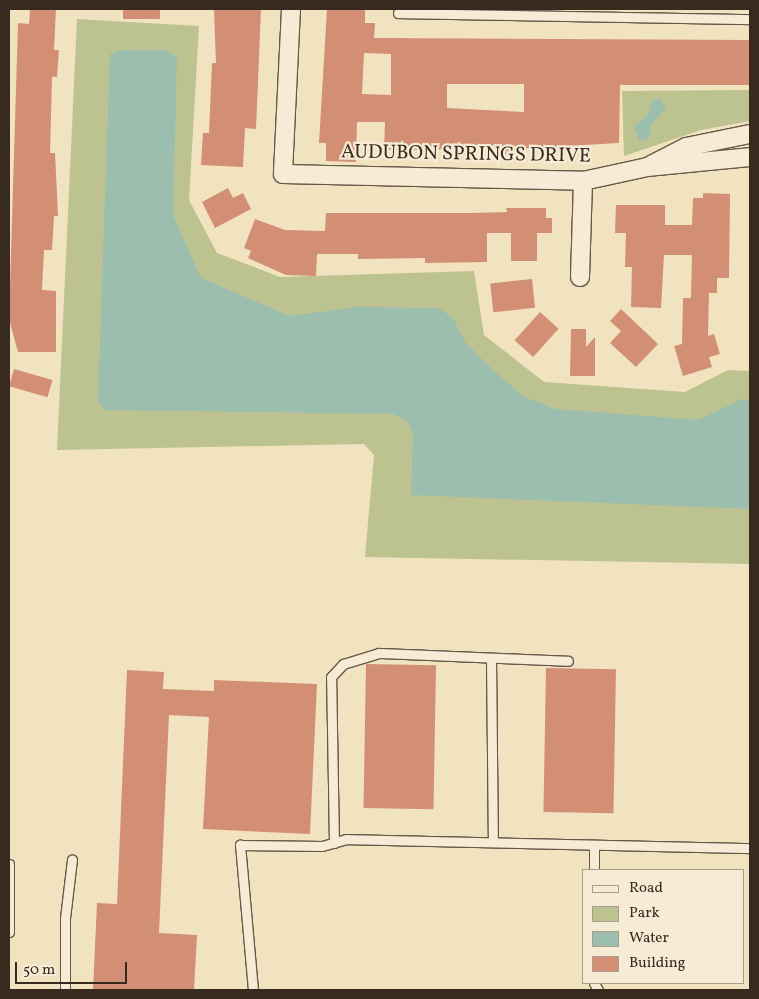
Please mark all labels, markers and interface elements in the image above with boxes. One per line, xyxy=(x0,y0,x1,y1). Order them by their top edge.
street label: AUDUBON SPRINGS DRIVE xyxy=(341,141,591,169)
legend xyxy=(582,869,744,984)
text: Road xyxy=(629,878,663,899)
text: Park xyxy=(629,903,660,924)
text: Water xyxy=(629,928,669,949)
scale bar xyxy=(18,952,130,984)
text: Building xyxy=(629,953,685,974)
text: 50 m xyxy=(23,960,55,981)

